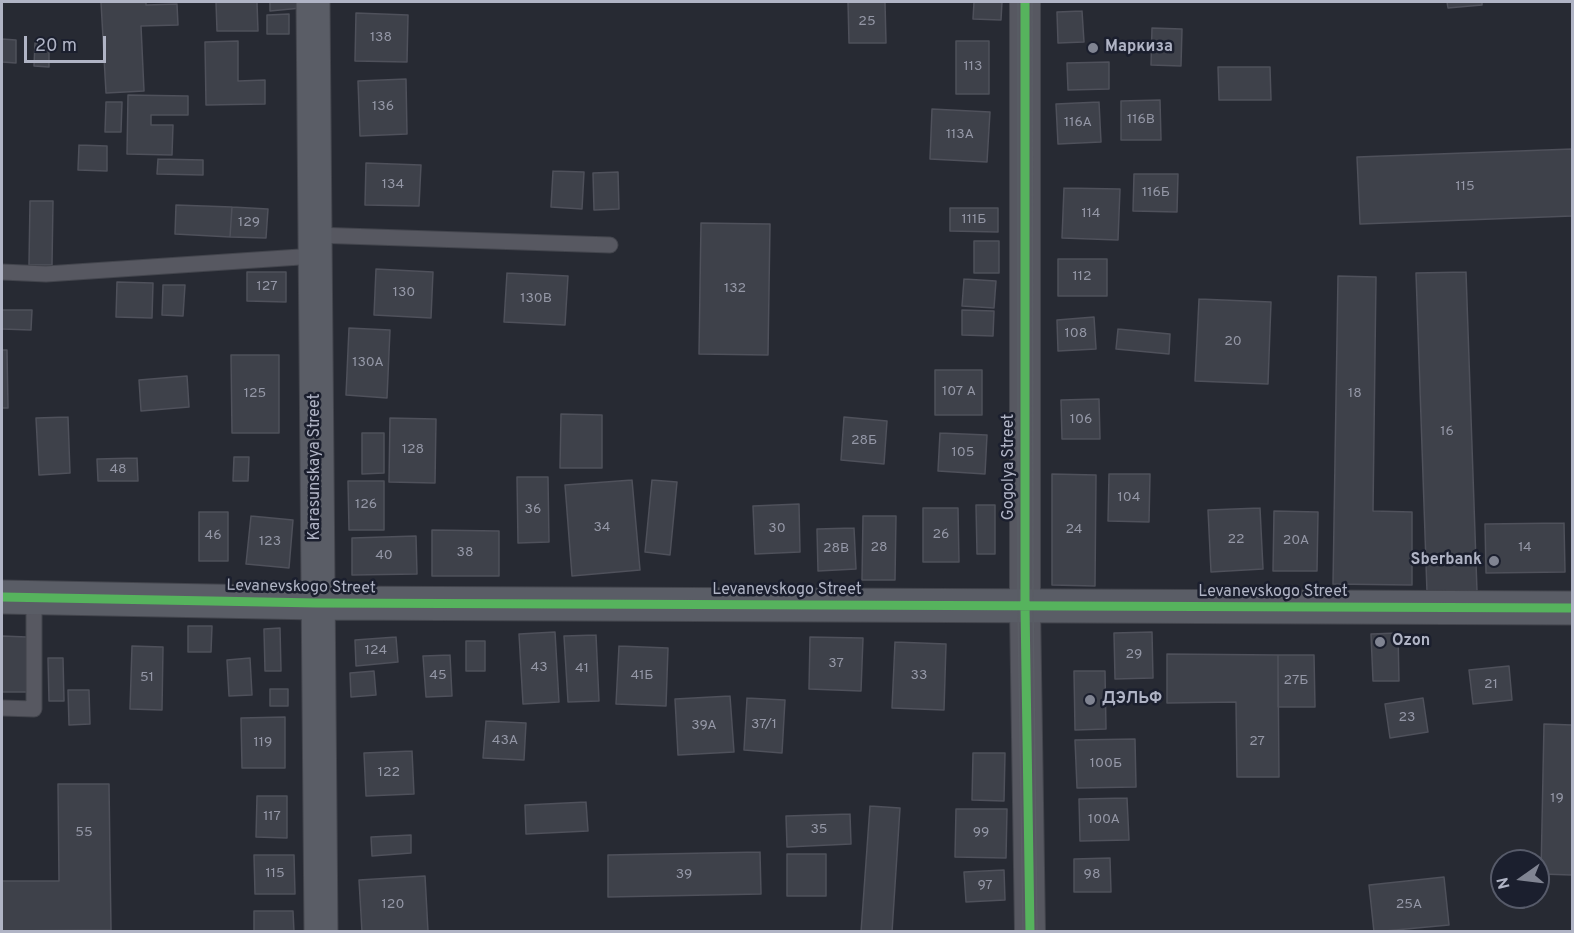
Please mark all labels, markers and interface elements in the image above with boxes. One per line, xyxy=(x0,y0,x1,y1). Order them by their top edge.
house number: 25 xyxy=(858,14,876,30)
scale bar xyxy=(27,24,110,62)
house number: 138 xyxy=(370,30,392,46)
text: 20 m xyxy=(35,35,77,58)
place label: Маркиза xyxy=(1105,38,1173,58)
marker: Маркиза xyxy=(1086,41,1100,55)
house number: 113 xyxy=(964,59,982,75)
house number: 136 xyxy=(372,99,394,115)
house number: 116В xyxy=(1127,112,1155,128)
house number: 116А xyxy=(1064,115,1092,131)
house number: 113А xyxy=(946,127,974,143)
house number: 134 xyxy=(382,177,404,193)
house number: 115 xyxy=(1455,179,1475,195)
house number: 116Б xyxy=(1142,185,1170,201)
house number: 114 xyxy=(1082,206,1100,222)
house number: 111Б xyxy=(962,212,986,228)
house number: 129 xyxy=(238,215,260,231)
house number: 112 xyxy=(1072,269,1092,285)
house number: 127 xyxy=(257,279,277,295)
house number: 132 xyxy=(724,281,746,297)
house number: 130 xyxy=(393,285,415,301)
house number: 130В xyxy=(520,291,552,307)
house number: 108 xyxy=(1065,326,1087,342)
house number: 20 xyxy=(1224,334,1242,350)
house number: 130А xyxy=(352,355,384,371)
house number: 107 А xyxy=(942,384,976,400)
house number: 125 xyxy=(244,386,266,402)
house number: 18 xyxy=(1348,386,1362,402)
street label: Karasunskaya Street xyxy=(306,393,326,541)
house number: 106 xyxy=(1070,412,1092,428)
street label: Gogolya Street xyxy=(1000,414,1020,520)
house number: 16 xyxy=(1440,424,1454,440)
house number: 28Б xyxy=(851,433,877,449)
house number: 128 xyxy=(402,442,424,458)
house number: 105 xyxy=(952,445,974,461)
house number: 48 xyxy=(109,462,127,478)
house number: 104 xyxy=(1118,490,1140,506)
house number: 126 xyxy=(355,497,377,513)
house number: 36 xyxy=(525,502,541,518)
house number: 34 xyxy=(593,520,611,536)
house number: 30 xyxy=(768,521,786,537)
house number: 24 xyxy=(1065,522,1083,538)
house number: 26 xyxy=(933,527,949,543)
house number: 46 xyxy=(204,528,222,544)
house number: 22 xyxy=(1227,532,1245,548)
house number: 20А xyxy=(1283,533,1309,549)
house number: 123 xyxy=(259,534,281,550)
house number: 28 xyxy=(870,540,888,556)
house number: 14 xyxy=(1518,540,1532,556)
house number: 28В xyxy=(823,541,849,557)
house number: 38 xyxy=(457,545,473,561)
house number: 40 xyxy=(375,548,393,564)
place label: Sberbank xyxy=(1411,551,1482,571)
marker: Sberbank xyxy=(1487,554,1501,568)
street label: Levanevskogo Street xyxy=(226,577,376,599)
street label: Levanevskogo Street xyxy=(712,581,862,601)
street label: Levanevskogo Street xyxy=(1198,583,1348,603)
place label: Ozon xyxy=(1392,632,1430,652)
marker: Ozon xyxy=(1373,635,1387,649)
house number: 124 xyxy=(365,643,387,659)
house number: 29 xyxy=(1126,647,1142,663)
house number: 37 xyxy=(828,656,844,672)
house number: 43 xyxy=(530,660,548,676)
house number: 41 xyxy=(575,661,589,677)
house number: 45 xyxy=(429,668,447,684)
house number: 41Б xyxy=(630,668,654,684)
house number: 33 xyxy=(911,668,927,684)
house number: 51 xyxy=(140,670,154,686)
house number: 27Б xyxy=(1284,673,1308,689)
house number: 21 xyxy=(1484,677,1498,693)
place label: ДЭЛЬФ xyxy=(1102,690,1162,710)
marker: ДЭЛЬФ xyxy=(1083,693,1097,707)
house number: 23 xyxy=(1399,710,1415,726)
house number: 37/1 xyxy=(751,717,777,733)
house number: 39А xyxy=(691,718,717,734)
house number: 43А xyxy=(492,733,518,749)
house number: 27 xyxy=(1249,734,1265,750)
house number: 119 xyxy=(254,735,272,751)
house number: 100Б xyxy=(1090,756,1122,772)
house number: 122 xyxy=(378,765,400,781)
house number: 19 xyxy=(1550,791,1564,807)
house number: 117 xyxy=(263,809,281,825)
house number: 100А xyxy=(1088,812,1120,828)
house number: 35 xyxy=(810,822,828,838)
house number: 55 xyxy=(75,825,93,841)
house number: 99 xyxy=(973,825,989,841)
north arrow xyxy=(1490,849,1550,909)
house number: 115 xyxy=(265,866,285,882)
house number: 39 xyxy=(676,867,692,883)
house number: 98 xyxy=(1084,867,1100,883)
text: N xyxy=(1493,875,1516,891)
house number: 97 xyxy=(977,878,993,894)
house number: 120 xyxy=(382,897,404,913)
house number: 25А xyxy=(1396,897,1422,913)

